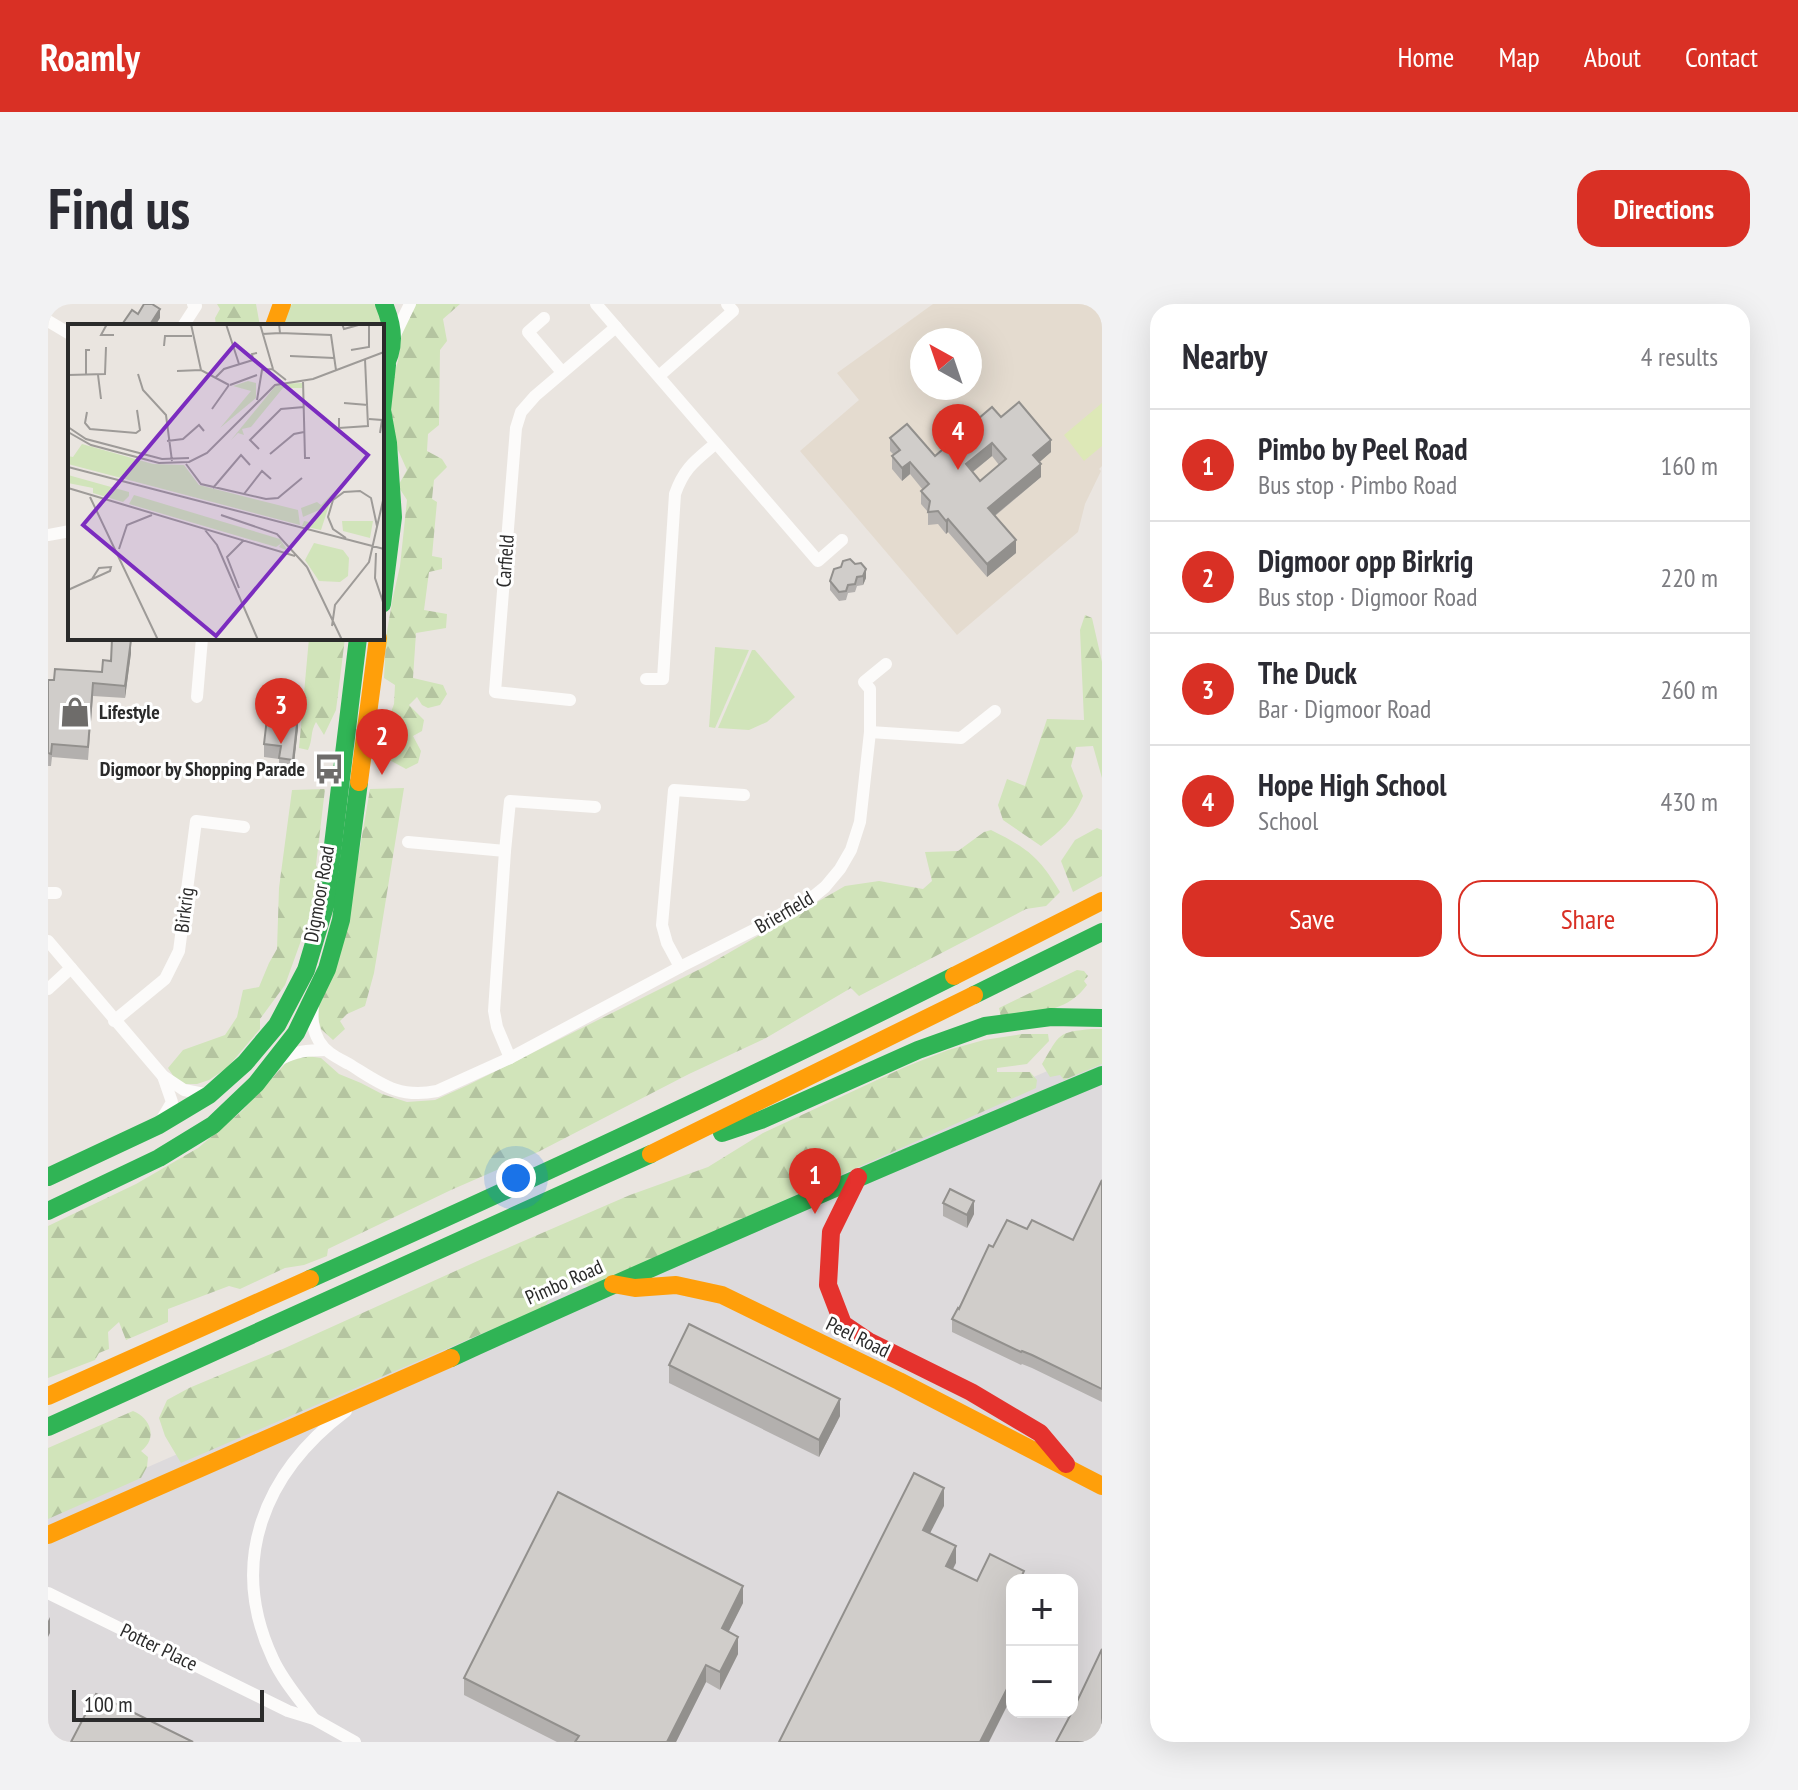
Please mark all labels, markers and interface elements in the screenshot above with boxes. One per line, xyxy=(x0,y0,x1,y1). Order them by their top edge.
text: Roamly xyxy=(40,32,140,81)
text: Home xyxy=(1398,38,1454,75)
text: Map xyxy=(1498,38,1540,75)
text: About xyxy=(1584,38,1641,75)
text: Contact xyxy=(1685,38,1758,75)
button: Directions xyxy=(1577,170,1750,247)
text: Find us xyxy=(48,172,190,244)
inset map xyxy=(68,324,384,640)
north arrow xyxy=(910,328,982,400)
text: Nearby xyxy=(1182,334,1267,378)
text: 4 results xyxy=(1641,340,1718,373)
pin: 4 xyxy=(932,404,984,470)
text: Pimbo by Peel Road xyxy=(1258,429,1468,468)
text: 1 xyxy=(1202,449,1214,482)
text: 160 m xyxy=(1660,449,1718,482)
text: Bus stop · Pimbo Road xyxy=(1258,468,1457,501)
street label: Carfield xyxy=(490,534,520,588)
text: Digmoor opp Birkrig xyxy=(1258,541,1473,580)
text: 2 xyxy=(1202,561,1214,594)
text: 220 m xyxy=(1660,561,1718,594)
text: Bus stop · Digmoor Road xyxy=(1258,580,1478,613)
text: The Duck xyxy=(1258,653,1357,692)
text: 3 xyxy=(1202,673,1214,706)
text: 260 m xyxy=(1660,673,1718,706)
pin: 3 xyxy=(255,678,307,744)
text: Bar · Digmoor Road xyxy=(1258,692,1431,725)
shop icon: Lifestyle xyxy=(58,695,92,729)
place label: Lifestyle xyxy=(99,699,160,725)
pin: 2 xyxy=(356,709,408,775)
bus stop icon: Digmoor by Shopping Parade xyxy=(312,752,346,786)
place label: Digmoor by Shopping Parade xyxy=(100,756,305,782)
text: Hope High School xyxy=(1258,765,1447,804)
text: 4 xyxy=(1202,785,1214,818)
text: 430 m xyxy=(1660,785,1718,818)
text: School xyxy=(1258,804,1318,837)
street label: Digmoor Road xyxy=(298,844,340,944)
button: Save xyxy=(1182,880,1442,957)
button: Share xyxy=(1458,880,1718,957)
street label: Brierfield xyxy=(750,885,818,939)
street label: Birkrig xyxy=(168,886,200,934)
pin: 1 xyxy=(789,1148,841,1214)
your location xyxy=(496,1158,536,1198)
street label: Pimbo Road xyxy=(521,1253,607,1311)
street label: Peel Road xyxy=(822,1310,894,1364)
map controls xyxy=(1006,1574,1078,1718)
button: + xyxy=(1006,1574,1078,1646)
street label: Potter Place xyxy=(116,1617,202,1677)
button: − xyxy=(1006,1646,1078,1718)
scale bar xyxy=(72,1686,264,1722)
text: 100 m xyxy=(84,1690,133,1718)

